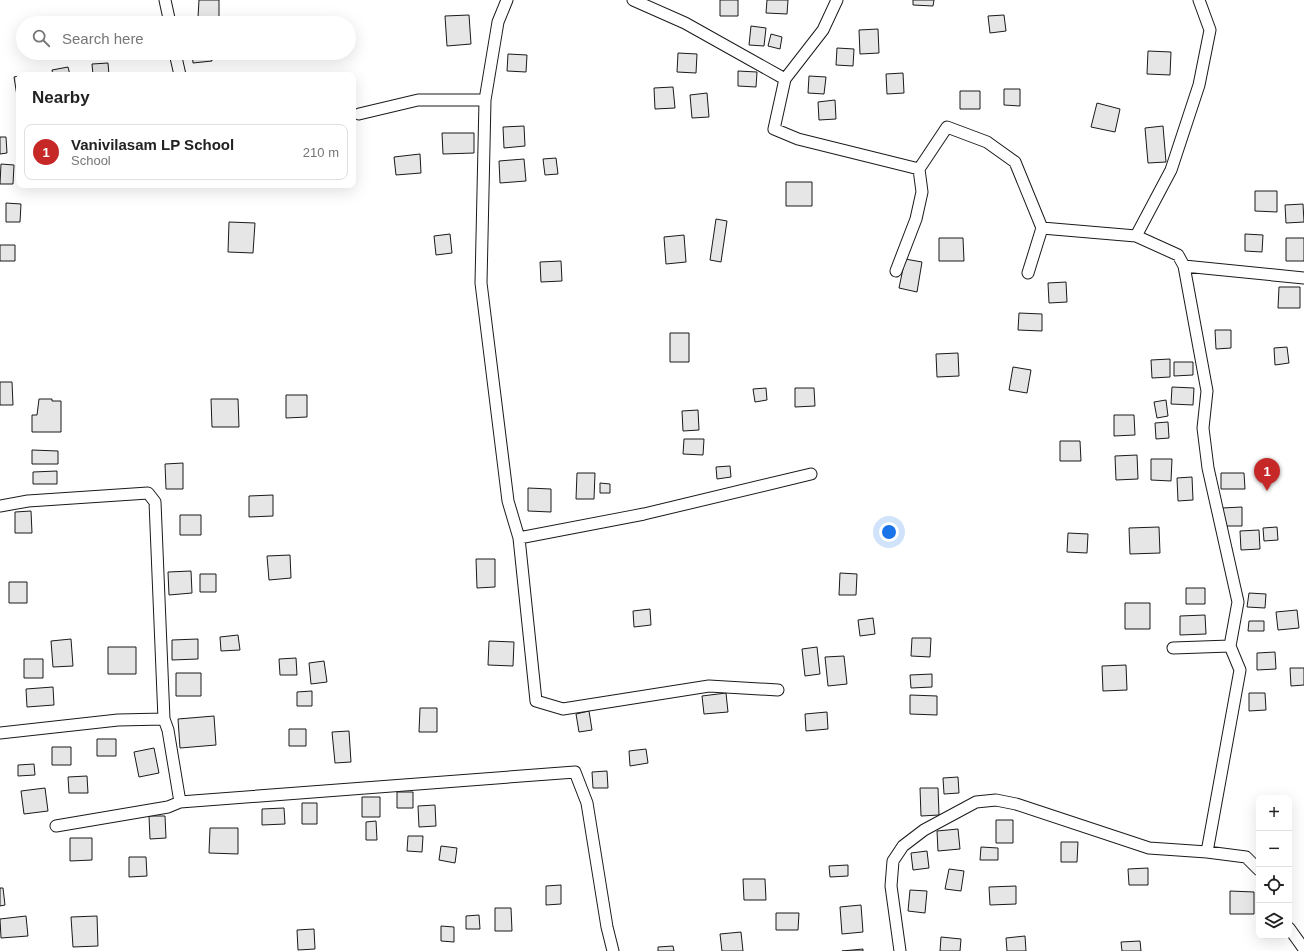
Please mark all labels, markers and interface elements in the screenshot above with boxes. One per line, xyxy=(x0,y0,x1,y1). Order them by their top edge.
search box xyxy=(16,16,356,60)
icon: search xyxy=(30,27,52,49)
text: Search here xyxy=(62,30,144,47)
text: Nearby xyxy=(32,88,90,107)
text: Vanivilasam LP School xyxy=(71,136,234,153)
text: 1 xyxy=(42,145,50,160)
text: 210 m xyxy=(303,145,339,160)
text: School xyxy=(71,153,111,168)
pin: 1 xyxy=(1254,458,1280,491)
your location xyxy=(879,522,899,542)
map controls xyxy=(1256,795,1292,939)
button: + xyxy=(1256,795,1292,831)
button: − xyxy=(1256,831,1292,867)
button: locate xyxy=(1256,867,1292,903)
button: layers xyxy=(1256,903,1292,939)

